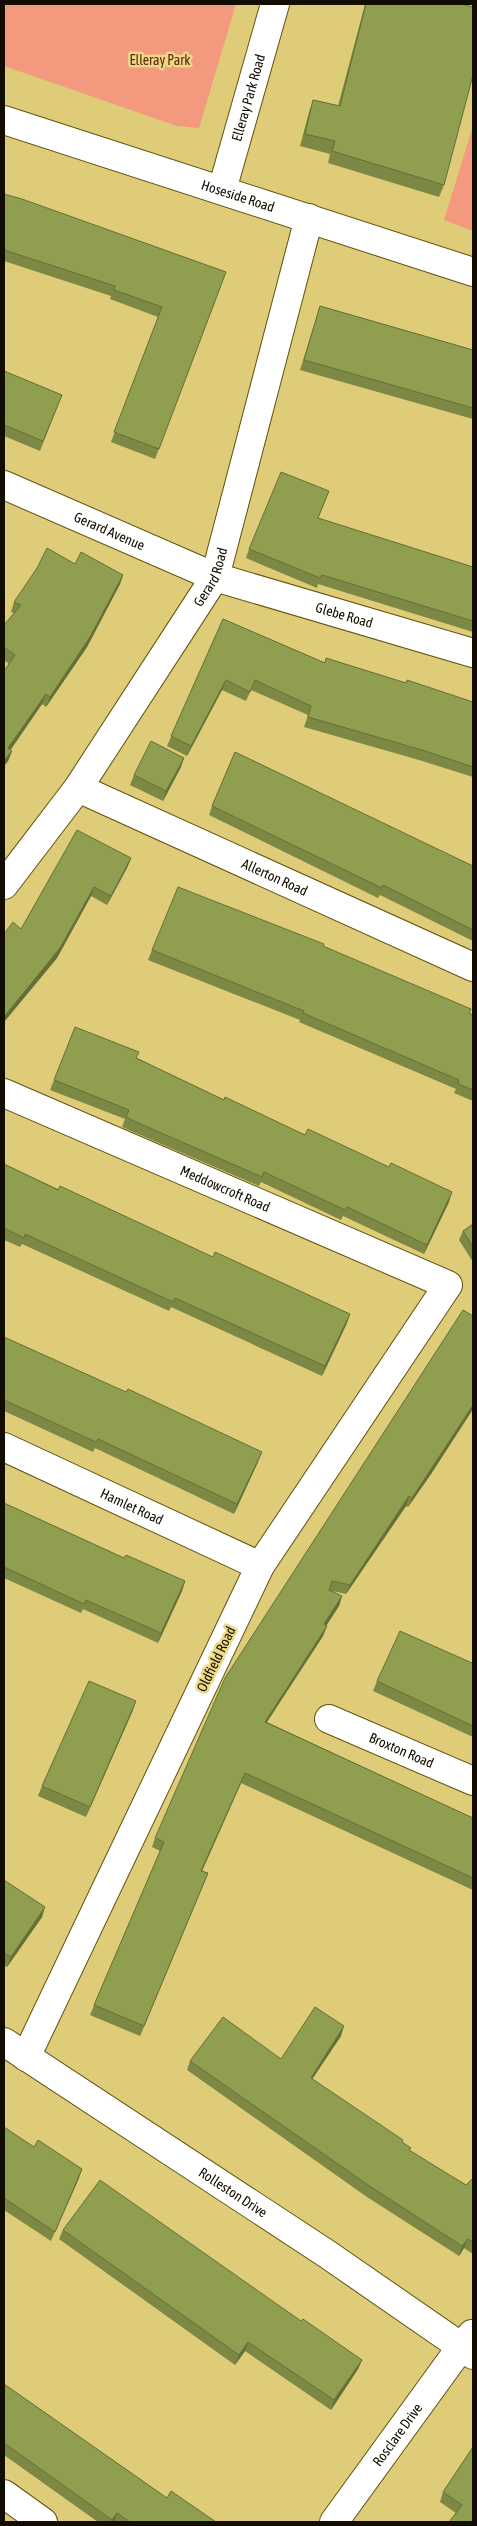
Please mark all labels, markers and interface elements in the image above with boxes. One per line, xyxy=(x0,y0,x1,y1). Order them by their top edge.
park label: Elleray Park xyxy=(129,52,191,68)
street label: Elleray Park Road xyxy=(228,52,268,143)
street label: Hoseside Road xyxy=(199,177,277,215)
street label: Gerard Avenue xyxy=(72,509,147,553)
street label: Gerard Road xyxy=(190,546,230,609)
street label: Glebe Road xyxy=(314,599,375,631)
street label: Allerton Road xyxy=(239,855,310,899)
street label: Meddowcroft Road xyxy=(178,1162,273,1215)
street label: Hamlet Road xyxy=(98,1485,166,1528)
street label: Oldfield Road xyxy=(193,1624,239,1694)
street label: Broxton Road xyxy=(367,1729,436,1771)
street label: Rolleston Drive xyxy=(196,2164,270,2221)
street label: Rosclare Drive xyxy=(369,2400,426,2469)

